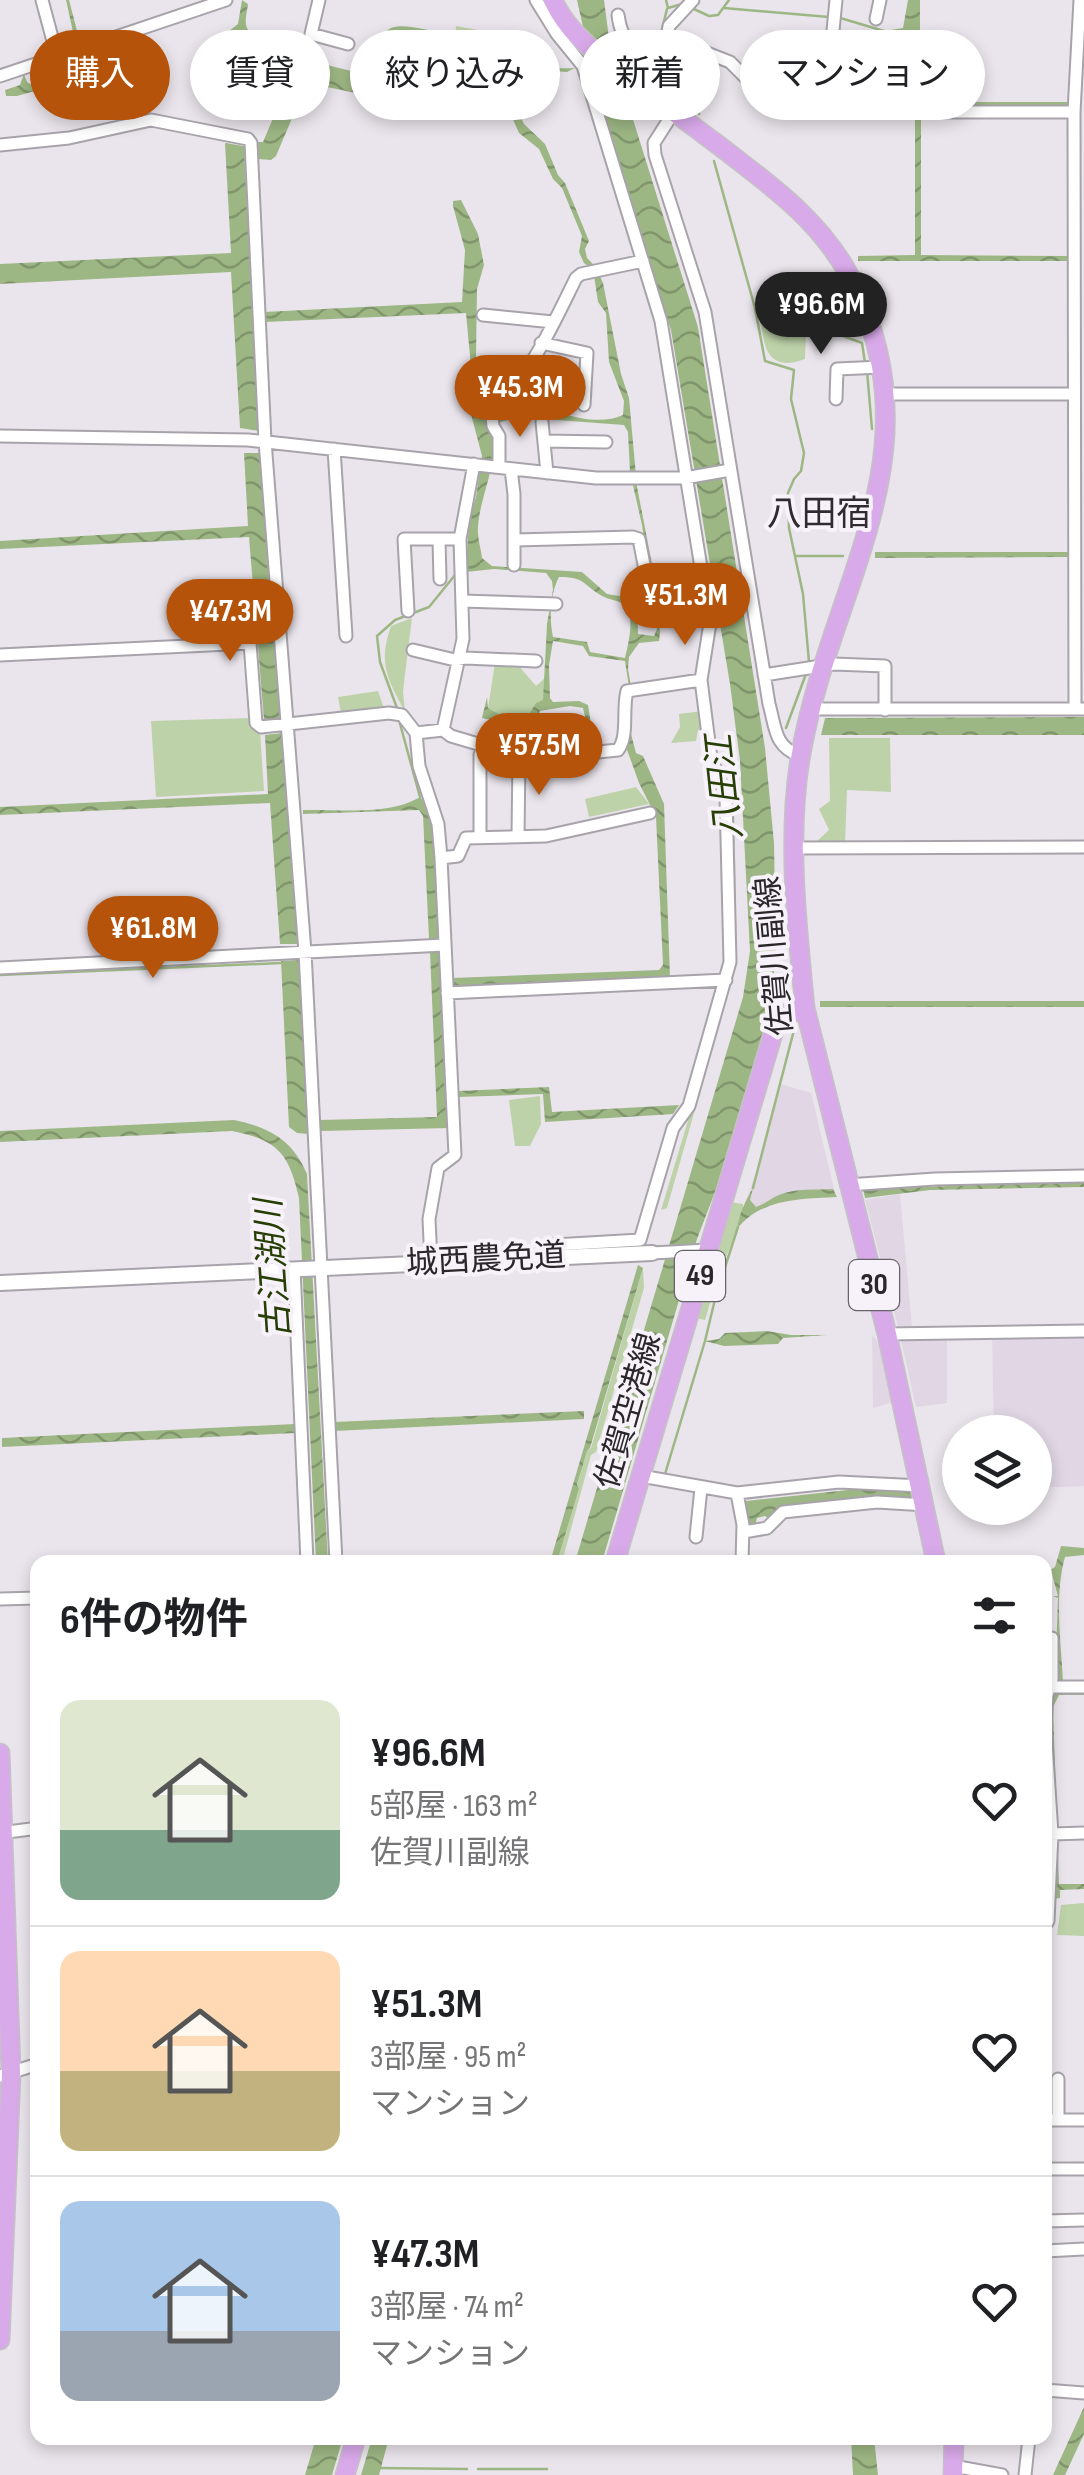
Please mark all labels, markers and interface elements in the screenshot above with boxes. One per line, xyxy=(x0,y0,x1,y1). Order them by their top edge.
chip: 購入 xyxy=(30,30,170,120)
chip: 賃貸 xyxy=(190,30,330,120)
chip: 絞り込み xyxy=(350,30,560,120)
chip: 新着 xyxy=(580,30,720,120)
chip: マンション xyxy=(740,30,985,120)
pin: ¥96.6M xyxy=(740,272,902,357)
text: ¥96.6M xyxy=(777,285,865,324)
pin: ¥45.3M xyxy=(439,355,601,440)
text: ¥45.3M xyxy=(477,368,563,407)
district label: 八田宿 xyxy=(766,493,872,536)
pin: ¥51.3M xyxy=(604,563,766,648)
text: ¥51.3M xyxy=(642,576,728,615)
pin: ¥47.3M xyxy=(149,579,311,664)
text: ¥47.3M xyxy=(188,592,272,631)
pin: ¥57.5M xyxy=(458,713,620,798)
text: ¥57.5M xyxy=(498,726,580,765)
water label: 八田江 xyxy=(698,729,752,841)
street label: 佐賀川副線 xyxy=(749,875,801,1037)
pin: ¥61.8M xyxy=(72,896,234,981)
text: ¥61.8M xyxy=(109,909,197,948)
water label: 古江湖川 xyxy=(247,1194,300,1340)
street label: 城西農免道 xyxy=(405,1236,567,1284)
road number: 49 xyxy=(675,1251,725,1301)
road number: 30 xyxy=(849,1260,899,1310)
street label: 佐賀空港線 xyxy=(588,1329,670,1493)
map controls xyxy=(942,1415,1052,1525)
button: layers xyxy=(942,1415,1052,1525)
icon: filters xyxy=(967,1588,1022,1643)
text: 6件の物件 xyxy=(60,1595,248,1646)
text: ¥96.6M xyxy=(370,1728,486,1779)
icon: home xyxy=(140,1740,260,1860)
icon: heart xyxy=(967,1773,1022,1828)
text: 5部屋 · 163 m² xyxy=(370,1787,538,1826)
text: 佐賀川副線 xyxy=(370,1834,530,1873)
text: ¥51.3M xyxy=(370,1979,482,2030)
icon: home xyxy=(140,1991,260,2111)
icon: heart xyxy=(967,2024,1022,2079)
text: 3部屋 · 95 m² xyxy=(370,2038,527,2077)
text: マンション xyxy=(370,2085,530,2124)
text: ¥47.3M xyxy=(370,2229,479,2280)
icon: home xyxy=(140,2241,260,2361)
icon: heart xyxy=(967,2274,1022,2329)
text: 3部屋 · 74 m² xyxy=(370,2288,524,2327)
text: マンション xyxy=(370,2335,530,2374)

